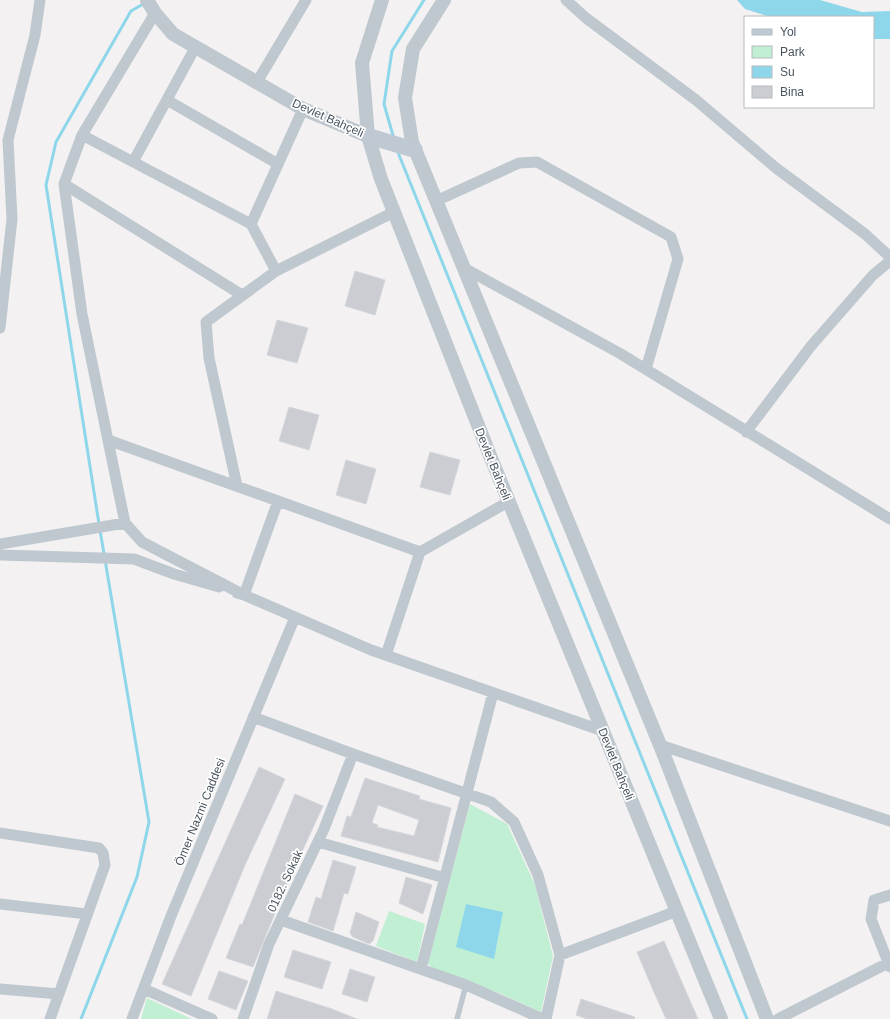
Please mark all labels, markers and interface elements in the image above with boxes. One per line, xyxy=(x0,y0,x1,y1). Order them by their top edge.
legend xyxy=(744,16,874,108)
text: Yol xyxy=(780,25,796,39)
text: Park xyxy=(780,45,806,59)
text: Su xyxy=(780,65,795,79)
text: Bina xyxy=(780,85,804,99)
street label: Devlet Bahçeli xyxy=(290,96,366,140)
street label: Devlet Bahçeli xyxy=(472,426,514,502)
street label: Devlet Bahçeli xyxy=(595,726,637,802)
street label: Ömer Nazmi Caddesi xyxy=(172,756,228,868)
street label: 0182. Sokak xyxy=(265,847,306,914)

